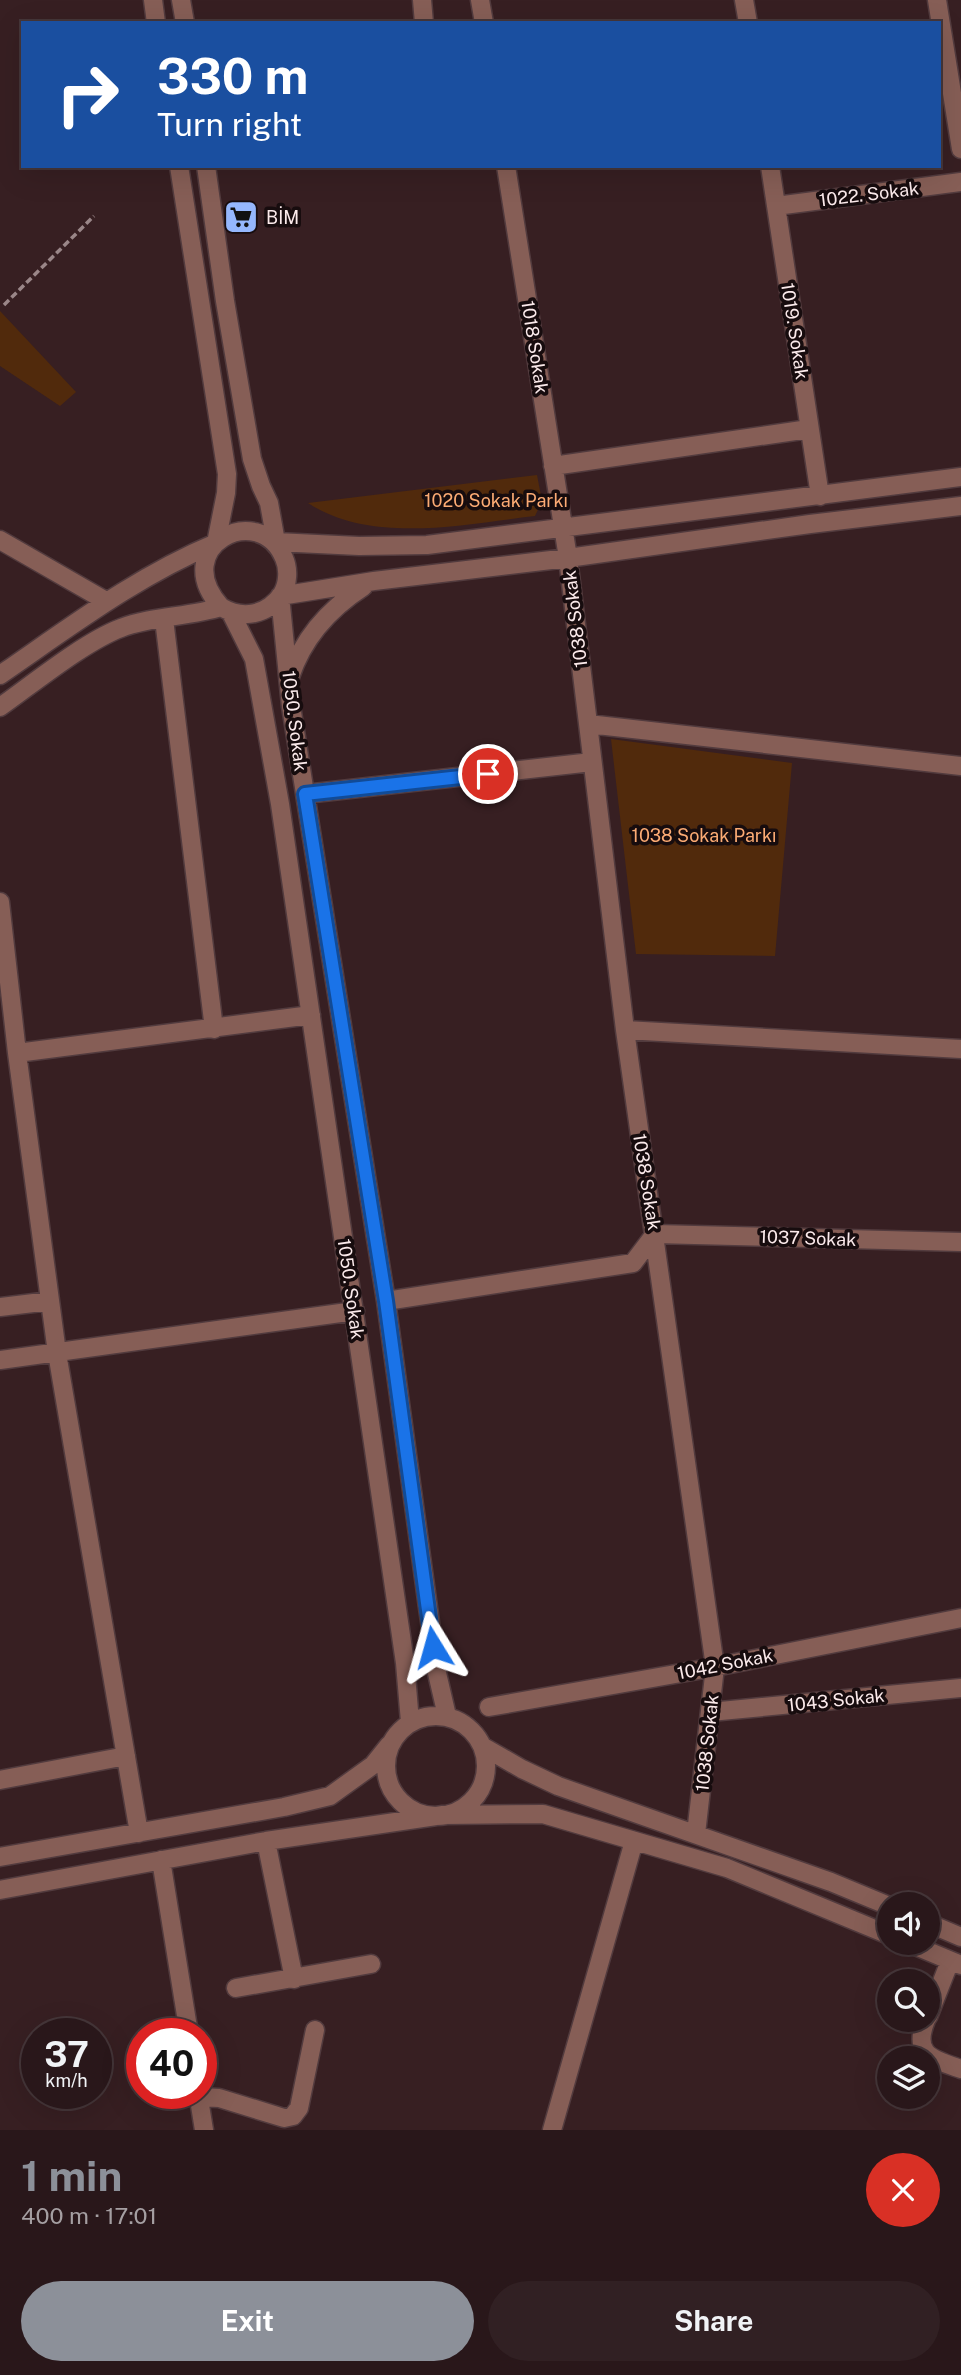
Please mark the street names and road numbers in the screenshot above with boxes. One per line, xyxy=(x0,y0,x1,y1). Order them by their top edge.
street label: 1022. Sokak xyxy=(818,177,920,211)
street label: 1019. Sokak xyxy=(777,281,813,381)
street label: 1018 Sokak xyxy=(517,299,553,395)
street label: 1038 Sokak xyxy=(559,569,591,669)
street label: 1050. Sokak xyxy=(278,669,312,773)
street label: 1038 Sokak xyxy=(629,1132,665,1232)
street label: 1037 Sokak xyxy=(759,1226,857,1250)
street label: 1050. Sokak xyxy=(334,1237,368,1341)
street label: 1042 Sokak xyxy=(675,1644,775,1684)
street label: 1043 Sokak xyxy=(786,1684,886,1716)
street label: 1038 Sokak xyxy=(691,1693,723,1793)

